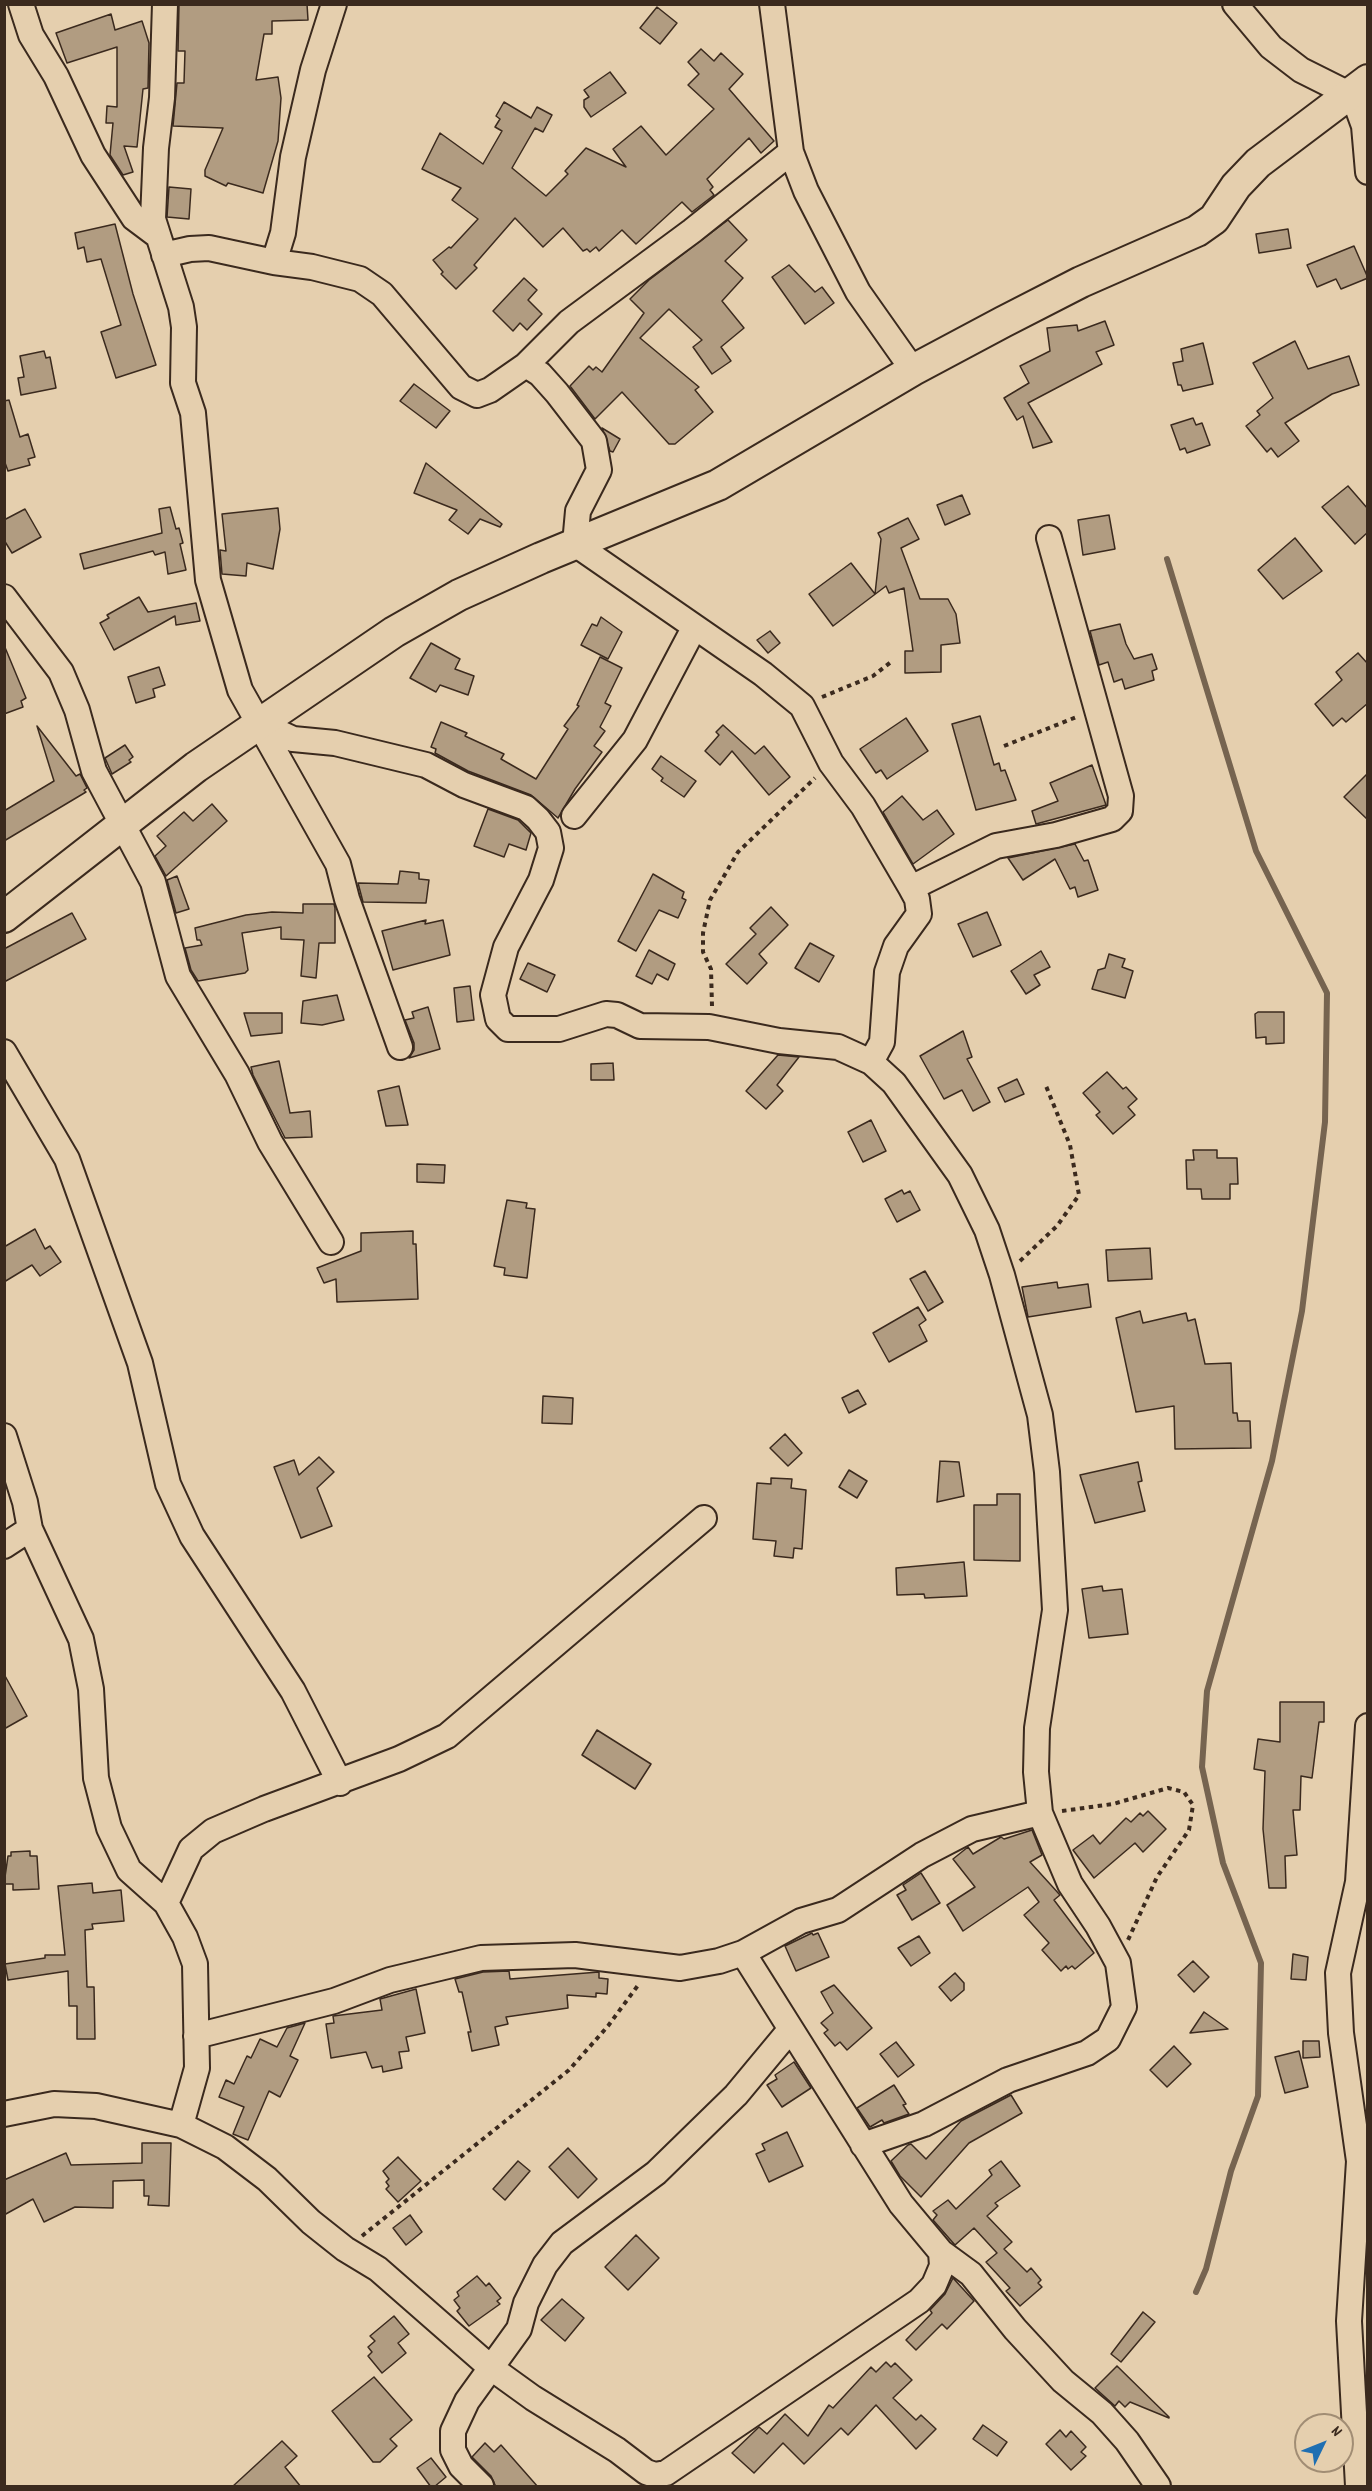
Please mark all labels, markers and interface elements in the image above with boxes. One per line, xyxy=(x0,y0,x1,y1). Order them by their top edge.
north arrow xyxy=(1294,2413,1354,2473)
text: N xyxy=(1325,2421,1347,2442)

